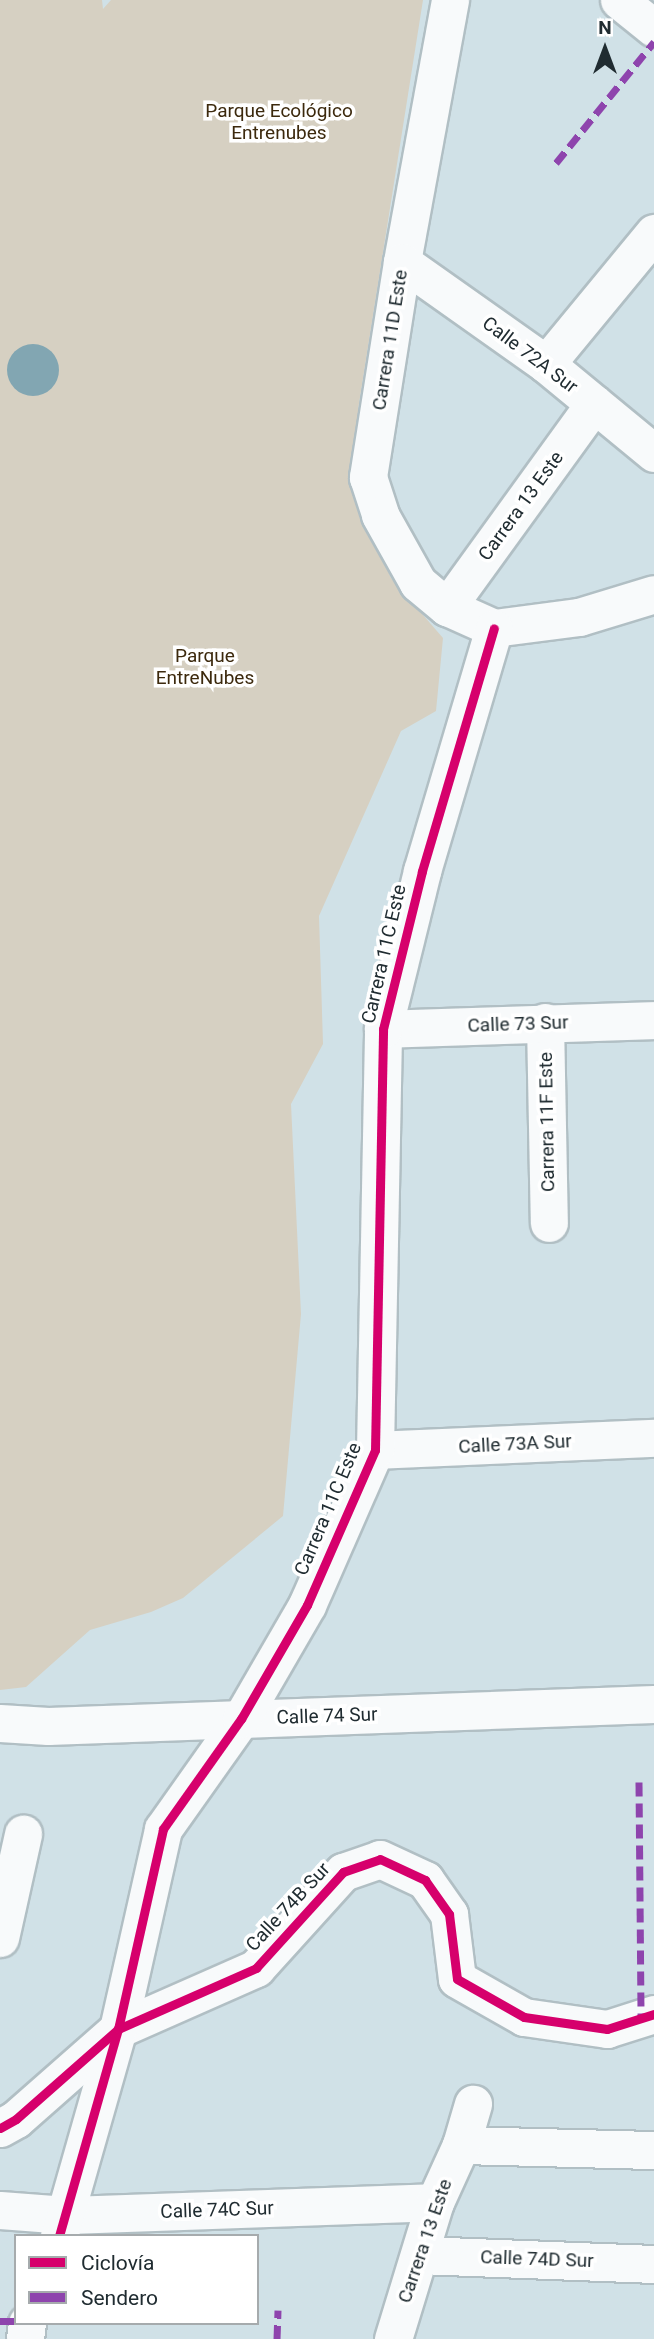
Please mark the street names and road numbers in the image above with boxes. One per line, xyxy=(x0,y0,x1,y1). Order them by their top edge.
street label: Carrera 11D Este xyxy=(368,268,412,412)
street label: Calle 72A Sur xyxy=(478,312,582,398)
street label: Carrera 13 Este xyxy=(474,447,568,565)
street label: Carrera 11C Este xyxy=(357,882,411,1026)
street label: Calle 73 Sur xyxy=(467,1011,569,1037)
street label: Carrera 11F Este xyxy=(534,1052,560,1192)
street label: Calle 73A Sur xyxy=(458,1430,572,1458)
street label: Carrera 11C Este xyxy=(290,1439,366,1579)
street label: Calle 74 Sur xyxy=(276,1703,378,1729)
street label: Calle 74B Sur xyxy=(241,1858,335,1956)
street label: Carrera 13 Este xyxy=(393,2176,457,2306)
street label: Calle 74C Sur xyxy=(160,2197,274,2223)
street label: Calle 74D Sur xyxy=(480,2246,594,2272)

